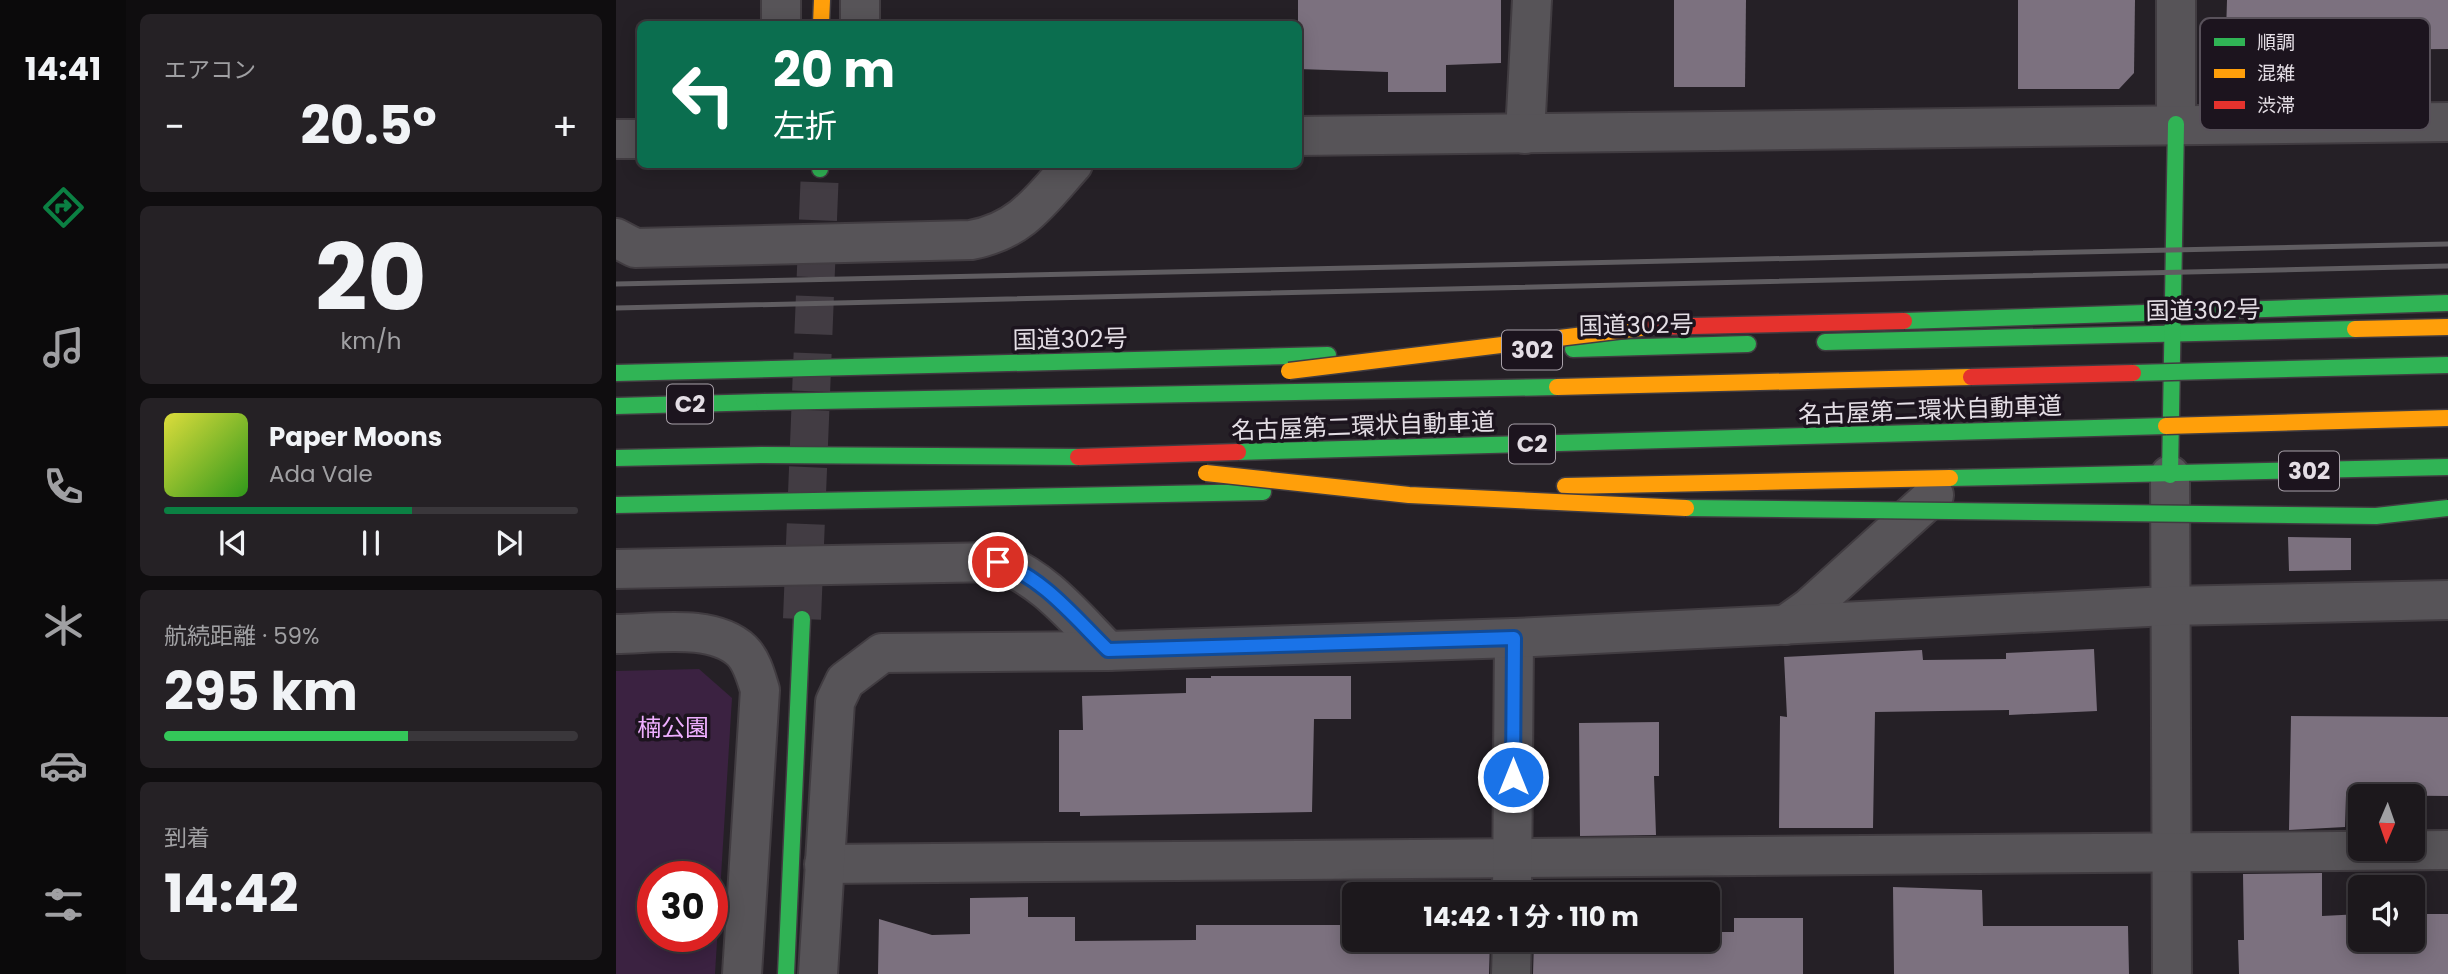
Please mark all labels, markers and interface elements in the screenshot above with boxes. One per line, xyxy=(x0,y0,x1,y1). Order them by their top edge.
legend xyxy=(2200,18,2430,130)
text: 順調 xyxy=(2257,29,2295,56)
text: 20 m xyxy=(773,36,895,104)
text: 14:41 xyxy=(25,46,101,91)
icon: left xyxy=(658,49,749,140)
text: エアコン xyxy=(164,54,256,86)
text: 混雑 xyxy=(2257,60,2295,87)
text: 20.5° xyxy=(300,89,437,162)
text: 渋滞 xyxy=(2257,92,2295,119)
text: − xyxy=(164,100,185,153)
text: + xyxy=(552,100,578,153)
text: 左折 xyxy=(773,103,837,148)
icon: directions xyxy=(39,183,88,232)
text: 20 xyxy=(315,214,427,342)
street label: 国道302号 xyxy=(2145,292,2261,328)
street label: 国道302号 xyxy=(1578,307,1694,343)
street label: 国道302号 xyxy=(1012,321,1128,357)
icon: music xyxy=(39,323,88,372)
text: km/h xyxy=(340,325,402,357)
road number: 302 xyxy=(1502,330,1562,370)
road number: C2 xyxy=(667,384,713,424)
street label: 名古屋第二環状自動車道 xyxy=(1798,389,2062,431)
street label: 名古屋第二環状自動車道 xyxy=(1231,405,1495,447)
text: Paper Moons xyxy=(269,419,442,455)
road number: C2 xyxy=(1509,424,1555,464)
road number: 302 xyxy=(2279,452,2339,491)
text: Ada Vale xyxy=(269,458,373,490)
icon: phone xyxy=(39,462,88,511)
icon: previous xyxy=(214,524,252,562)
icon: pause xyxy=(352,524,390,562)
icon: next xyxy=(490,524,528,562)
pin xyxy=(968,532,1028,592)
icon: arrive xyxy=(979,543,1017,581)
icon: climate xyxy=(39,601,88,650)
text: 航続距離 · 59% xyxy=(164,620,320,652)
text: 295 km xyxy=(164,655,358,728)
park label: 楠公園 xyxy=(637,711,709,744)
position arrow xyxy=(1476,740,1550,814)
icon: car xyxy=(39,741,88,790)
north arrow xyxy=(2348,784,2426,861)
map controls xyxy=(2348,784,2425,952)
text: 到着 xyxy=(164,822,210,854)
text: 14:42 xyxy=(164,857,298,930)
speed limit sign: 30 xyxy=(637,861,728,952)
button: sound xyxy=(2348,875,2425,952)
icon: filters xyxy=(39,880,88,929)
text: 14:42 · 1 分 · 110 m xyxy=(1423,899,1639,935)

